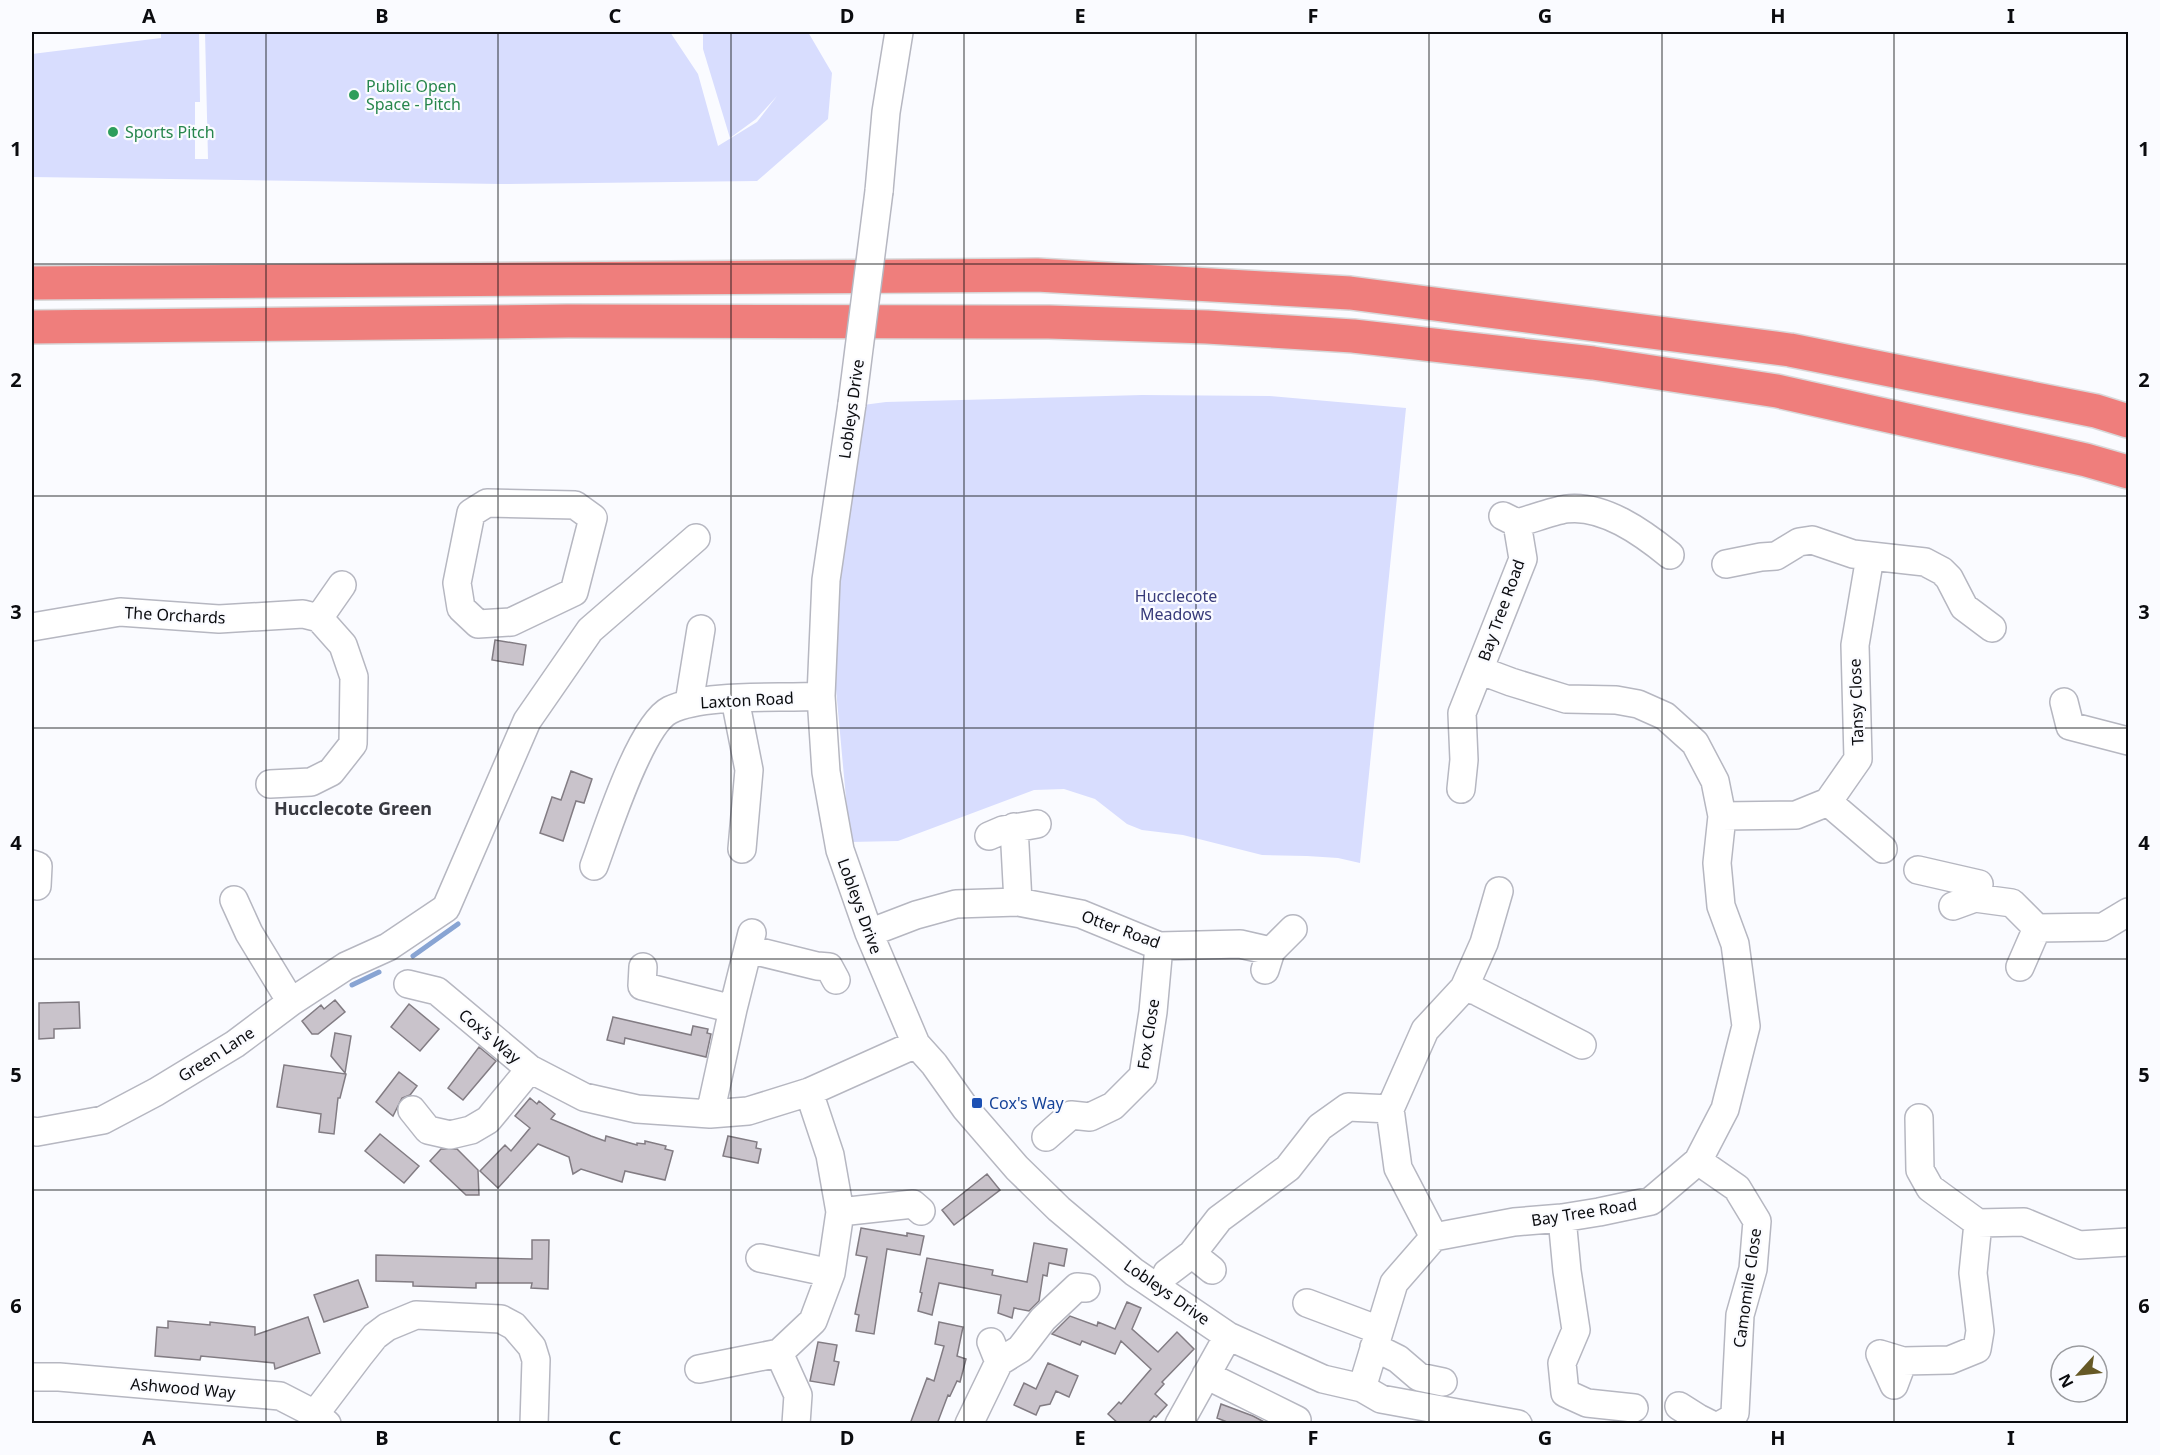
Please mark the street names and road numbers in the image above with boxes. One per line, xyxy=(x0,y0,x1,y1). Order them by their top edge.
street label: Lobleys Drive xyxy=(833,358,869,460)
street label: Bay Tree Road xyxy=(1472,556,1530,664)
street label: The Orchards xyxy=(124,601,226,629)
street label: Tansy Close xyxy=(1843,658,1869,746)
street label: Laxton Road xyxy=(700,687,794,713)
street label: Lobleys Drive xyxy=(833,855,887,957)
street label: Otter Road xyxy=(1079,905,1163,953)
street label: Fox Close xyxy=(1132,997,1164,1071)
street label: Cox's Way xyxy=(454,1004,526,1069)
street label: Green Lane xyxy=(174,1021,258,1087)
street label: Bay Tree Road xyxy=(1530,1193,1638,1231)
street label: Camomile Close xyxy=(1728,1227,1766,1349)
street label: Lobleys Drive xyxy=(1120,1254,1214,1330)
street label: Ashwood Way xyxy=(130,1372,237,1404)

